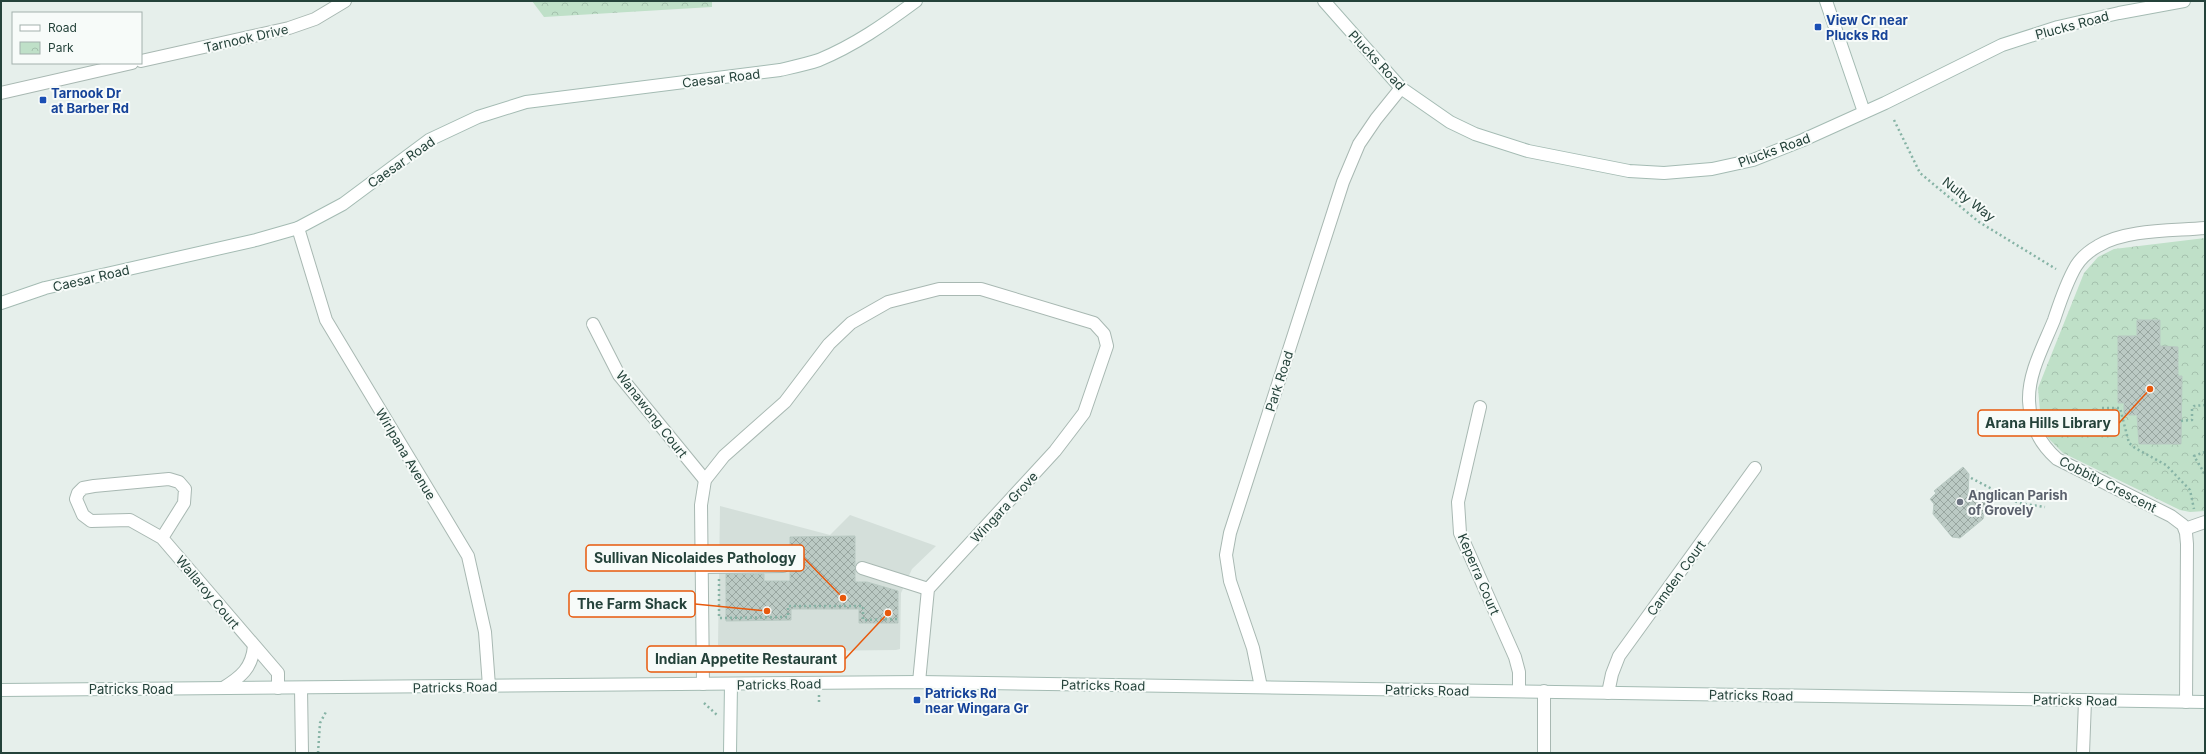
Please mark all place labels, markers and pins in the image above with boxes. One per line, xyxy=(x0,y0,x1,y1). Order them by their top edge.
place label: View Cr near Plucks Rd xyxy=(1826,12,1908,43)
marker: View Cr near Plucks Rd xyxy=(1813,22,1823,32)
place label: Tarnook Dr at Barber Rd xyxy=(51,85,129,116)
marker: Tarnook Dr at Barber Rd xyxy=(38,95,48,105)
callout: Arana Hills Library xyxy=(1978,410,2119,436)
place label: Anglican Parish of Grovely xyxy=(1968,487,2068,518)
marker: Anglican Parish of Grovely xyxy=(1955,497,1965,507)
callout: Sullivan Nicolaides Pathology xyxy=(586,545,804,571)
callout: The Farm Shack xyxy=(569,591,695,617)
callout: Indian Appetite Restaurant xyxy=(647,646,845,672)
place label: Patricks Rd near Wingara Gr xyxy=(925,685,1029,716)
marker: Patricks Rd near Wingara Gr xyxy=(912,695,922,705)

